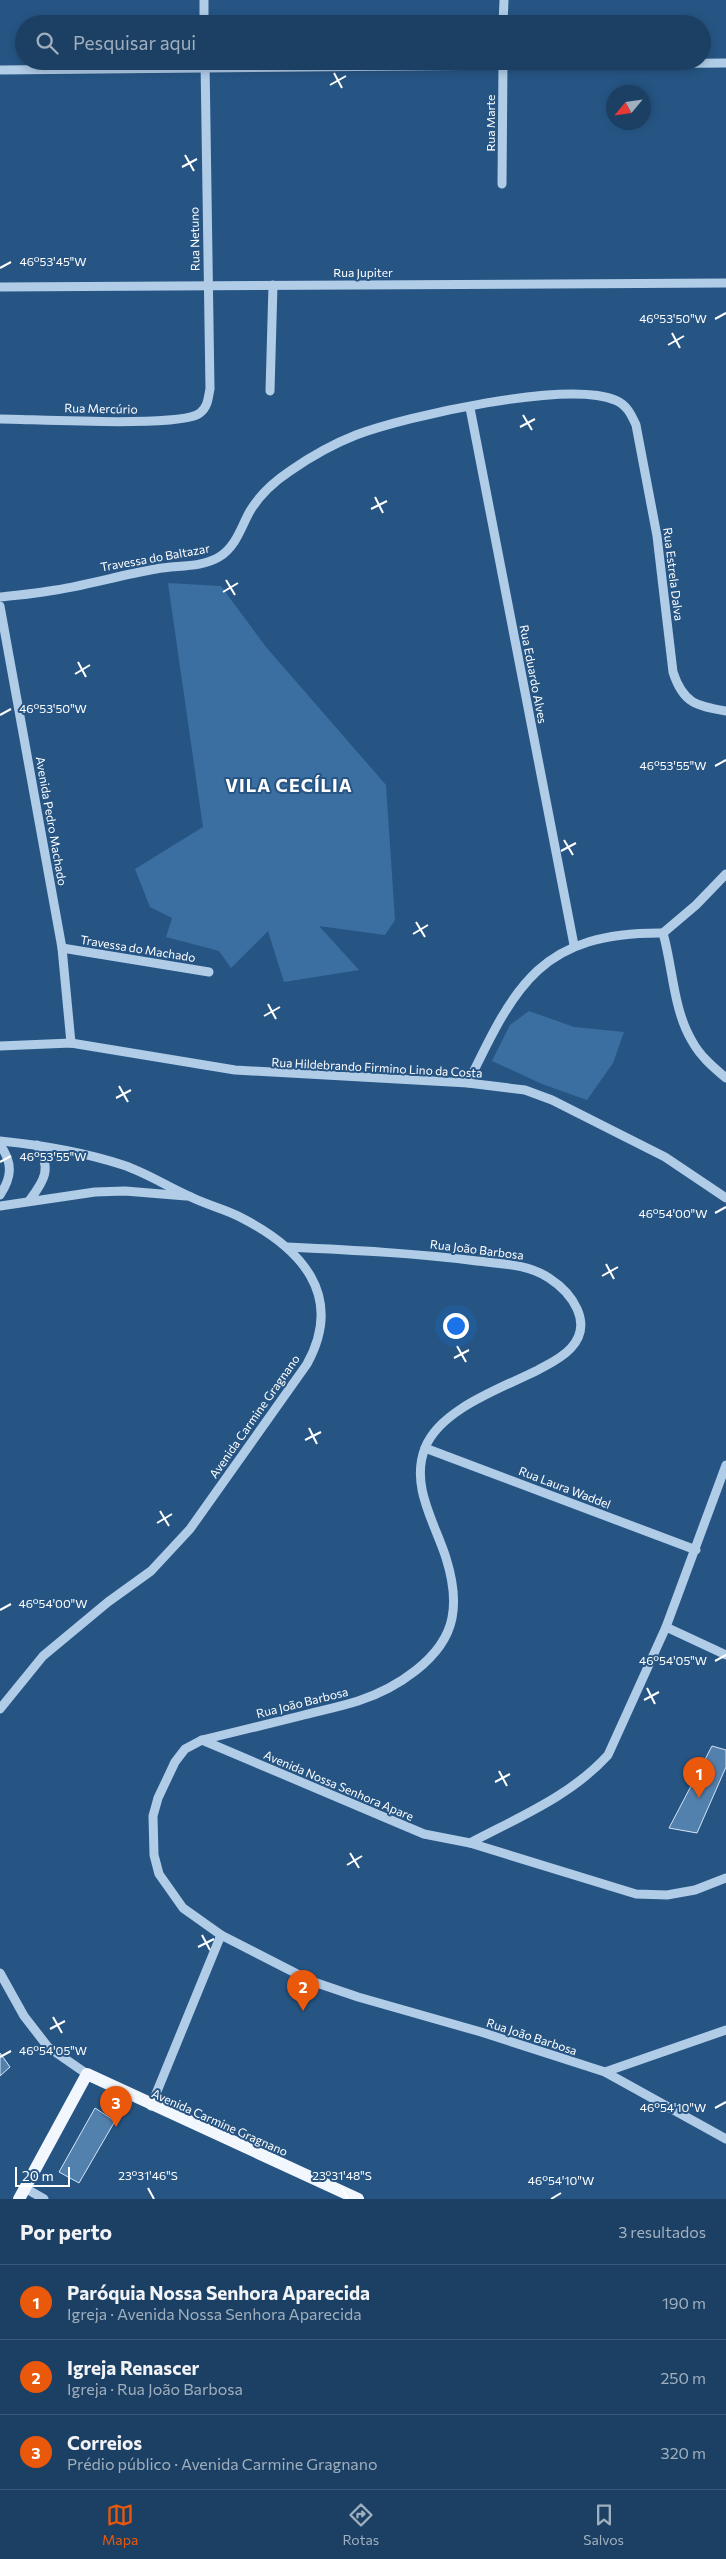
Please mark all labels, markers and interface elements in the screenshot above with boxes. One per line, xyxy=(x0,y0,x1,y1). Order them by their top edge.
search box xyxy=(15,15,711,70)
icon: search xyxy=(33,29,61,57)
text: Pesquisar aqui xyxy=(73,31,196,54)
north arrow xyxy=(606,85,651,130)
street label: Rua Marte xyxy=(483,95,497,151)
street label: Rua Netuno xyxy=(186,207,202,271)
text: 46°53'45"W xyxy=(19,254,87,268)
street label: Rua Jupiter xyxy=(333,265,393,280)
text: 46°53'50"W xyxy=(639,311,707,325)
street label: Rua Mercúrio xyxy=(64,400,138,416)
street label: Rua Estrela Dalva xyxy=(661,527,687,621)
street label: Travessa do Baltazar xyxy=(99,540,211,574)
street label: Rua Eduardo Alves xyxy=(518,623,550,725)
text: 46°53'50"W xyxy=(19,701,87,715)
street label: Avenida Pedro Machado xyxy=(34,755,70,887)
text: 46°53'55"W xyxy=(640,758,706,772)
district label: VILA CECÍLIA xyxy=(225,774,353,796)
street label: Travessa do Machado xyxy=(79,932,197,964)
street label: Rua Hildebrando Firmino Lino da Costa xyxy=(271,1054,483,1080)
text: 46°53'55"W xyxy=(20,1149,86,1163)
text: 46°54'00"W xyxy=(639,1206,707,1220)
street label: Rua João Barbosa xyxy=(429,1236,525,1263)
your location xyxy=(443,1313,469,1339)
street label: Avenida Carmine Gragnano xyxy=(206,1352,302,1480)
street label: Rua Laura Waddel xyxy=(517,1463,613,1511)
text: 46°54'00"W xyxy=(19,1596,87,1610)
text: 46°54'05"W xyxy=(639,1653,707,1667)
street label: Rua João Barbosa xyxy=(255,1684,350,1721)
street label: Avenida Nossa Senhora Apare xyxy=(262,1747,416,1823)
pin: 1 xyxy=(683,1757,715,1798)
pin: 2 xyxy=(287,1970,319,2011)
street label: Rua João Barbosa xyxy=(485,2015,579,2058)
text: 46°54'05"W xyxy=(19,2043,87,2057)
pin: 3 xyxy=(100,2086,132,2127)
street label: Avenida Carmine Gragnano xyxy=(150,2086,290,2158)
text: 46°54'10"W xyxy=(640,2100,706,2114)
scale bar xyxy=(15,2164,70,2187)
text: 20 m xyxy=(22,2167,54,2184)
text: 23°31'46"S xyxy=(118,2168,178,2182)
text: 23°31'48"S xyxy=(312,2168,372,2182)
text: 46°54'10"W xyxy=(528,2173,594,2187)
text: Por perto xyxy=(20,2219,112,2244)
text: 3 resultados xyxy=(618,2222,706,2241)
text: Paróquia Nossa Senhora Aparecida xyxy=(67,2281,370,2304)
text: 1 xyxy=(32,2293,40,2312)
text: 190 m xyxy=(662,2293,706,2312)
text: Igreja · Avenida Nossa Senhora Aparecida xyxy=(67,2304,362,2323)
text: Igreja Renascer xyxy=(67,2356,199,2379)
text: 2 xyxy=(31,2368,41,2387)
text: 250 m xyxy=(660,2368,706,2387)
text: Igreja · Rua João Barbosa xyxy=(67,2379,243,2398)
text: Correios xyxy=(67,2431,142,2454)
text: 3 xyxy=(31,2443,41,2462)
text: 320 m xyxy=(661,2443,706,2462)
text: Prédio público · Avenida Carmine Gragnano xyxy=(67,2454,377,2473)
tab: Mapa xyxy=(102,2501,138,2548)
tab: Rotas xyxy=(342,2501,379,2548)
tab: Salvos xyxy=(583,2501,624,2548)

